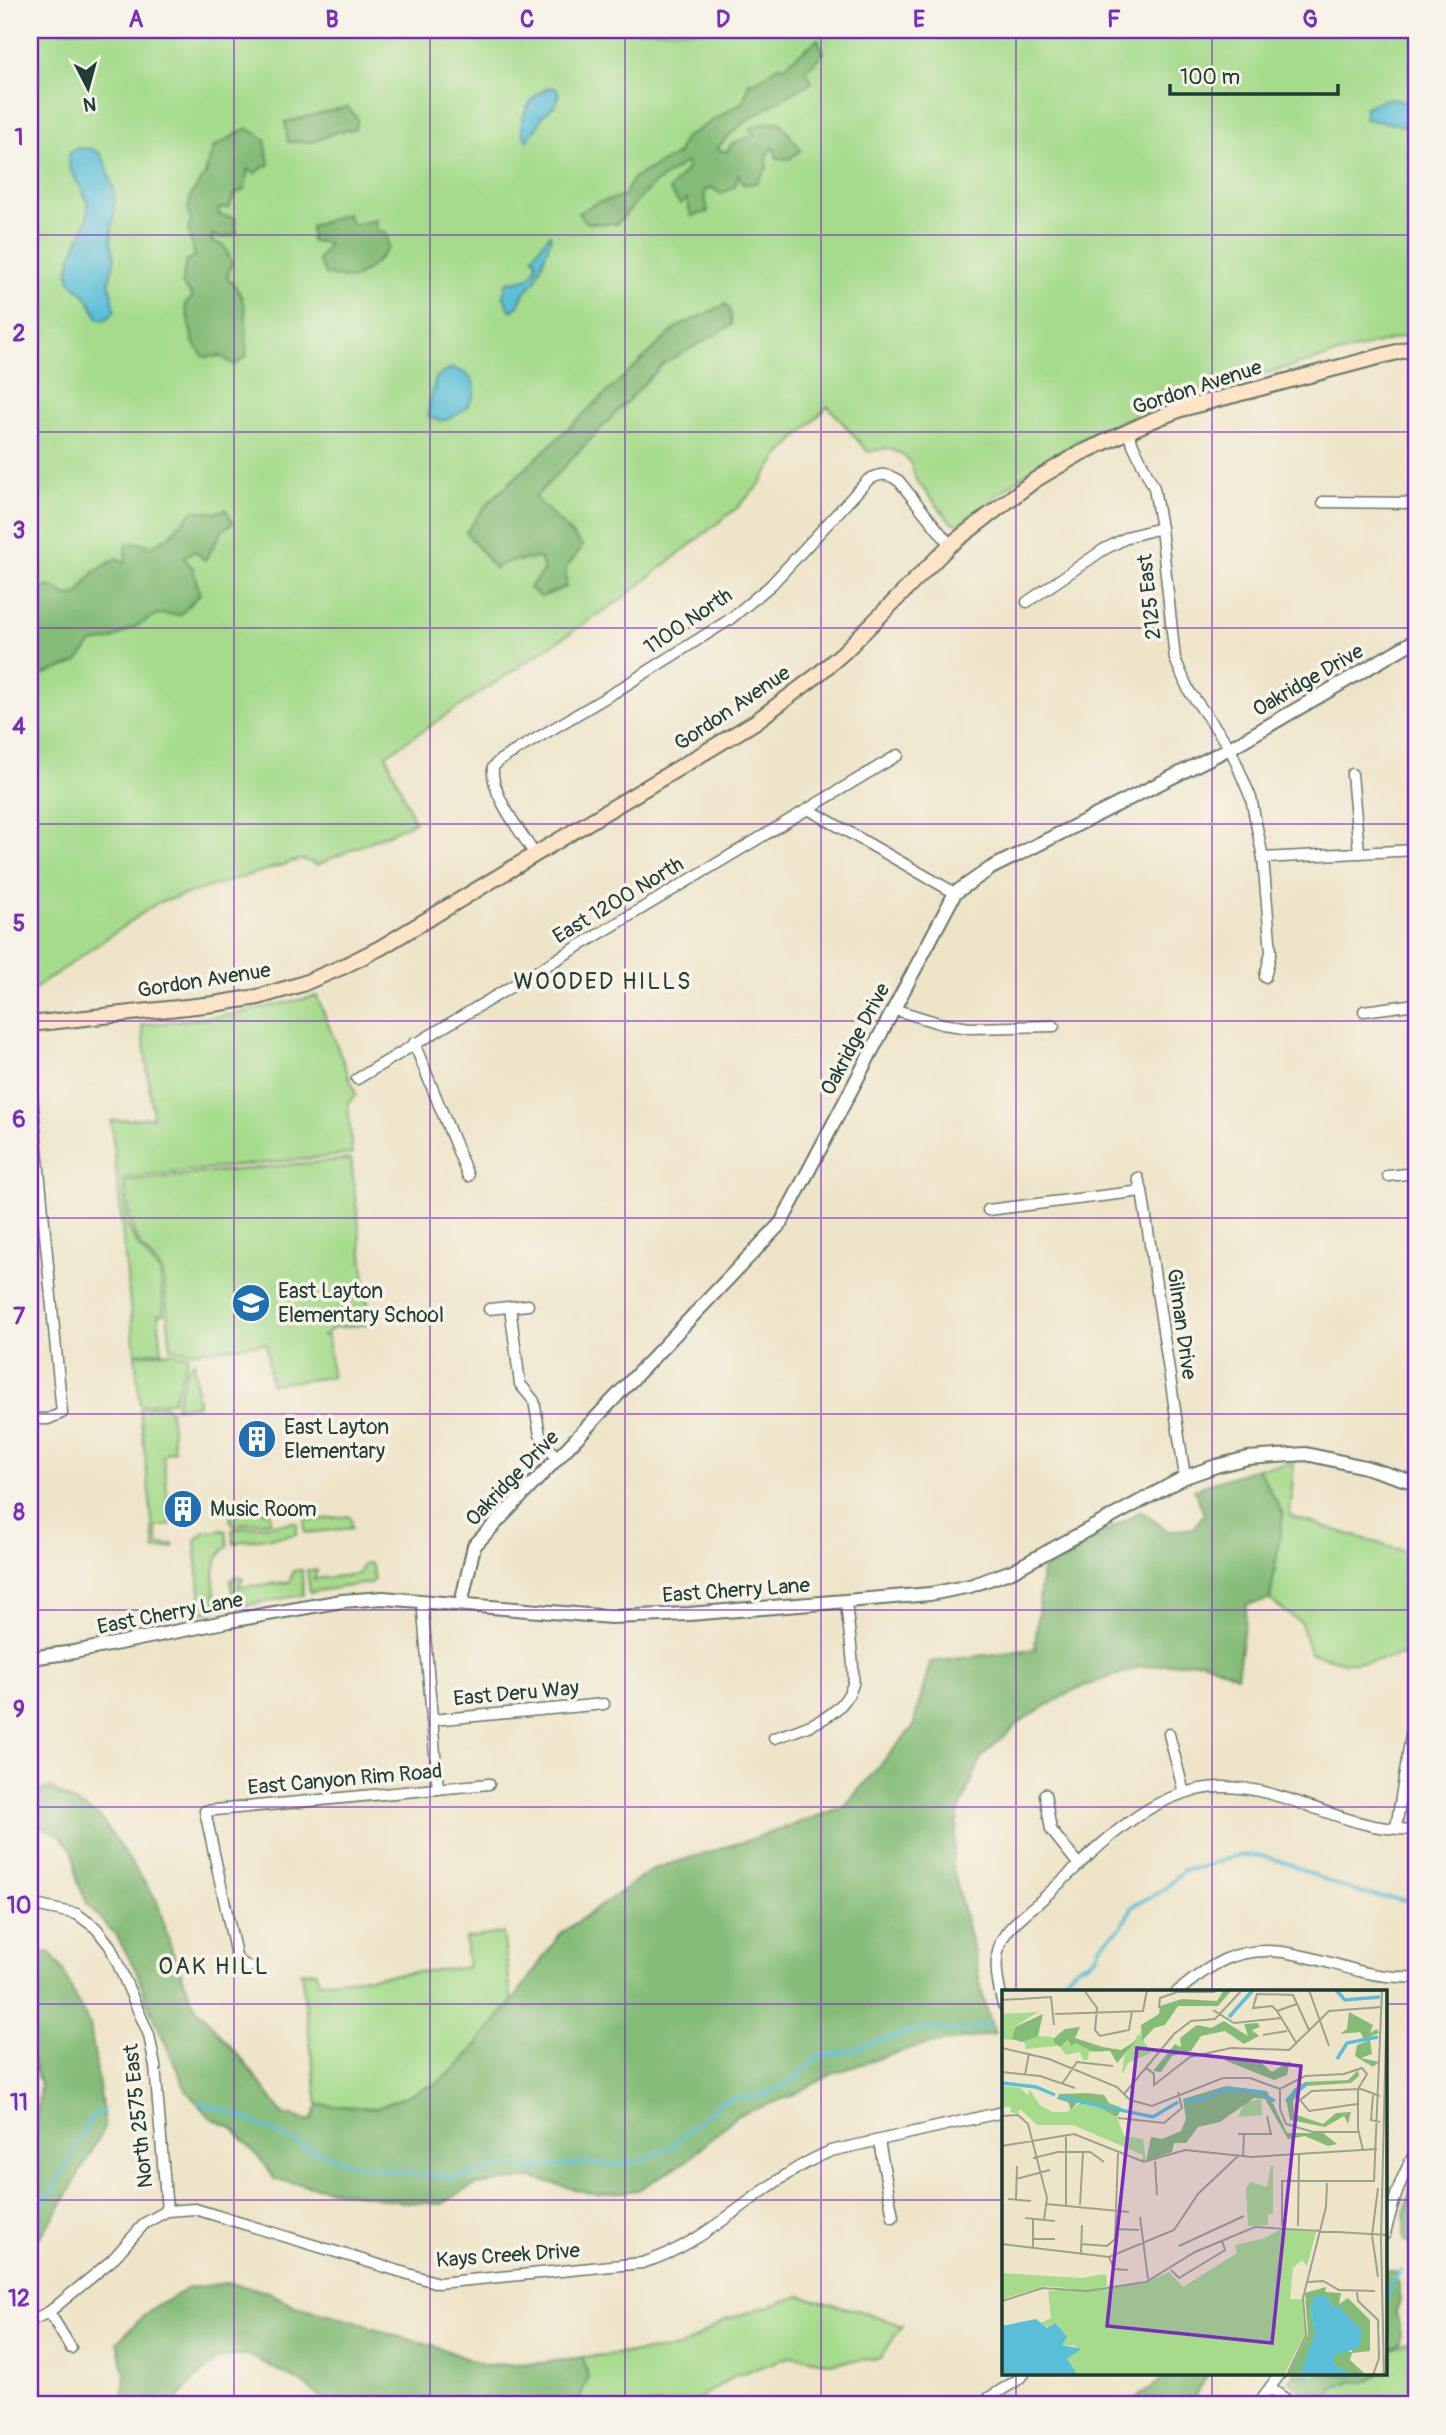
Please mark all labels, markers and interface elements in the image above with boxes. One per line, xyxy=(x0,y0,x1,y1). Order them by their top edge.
text: A xyxy=(129,5,144,34)
text: B xyxy=(325,5,339,34)
text: C xyxy=(520,5,534,34)
text: D xyxy=(716,5,730,34)
text: E xyxy=(913,5,925,34)
text: F xyxy=(1107,5,1121,34)
text: G xyxy=(1302,5,1318,34)
north arrow xyxy=(52,52,122,122)
scale bar xyxy=(1170,52,1338,96)
text: 100 m xyxy=(1180,64,1240,91)
text: N xyxy=(82,91,97,117)
text: 1 xyxy=(15,123,24,152)
text: 2 xyxy=(13,319,26,348)
street label: Gordon Avenue xyxy=(1129,354,1266,421)
text: 3 xyxy=(13,516,25,545)
street label: 2125 East xyxy=(1132,552,1167,641)
street label: 1100 North xyxy=(639,582,738,661)
street label: Oakridge Drive xyxy=(1248,638,1369,723)
street label: Gordon Avenue xyxy=(669,659,796,757)
text: 4 xyxy=(12,712,26,741)
street label: East 1200 North xyxy=(548,851,688,950)
text: 5 xyxy=(13,909,25,938)
street label: Gordon Avenue xyxy=(136,957,273,1004)
district label: WOODED HILLS xyxy=(513,967,693,996)
street label: Oakridge Drive xyxy=(815,978,897,1100)
text: 6 xyxy=(12,1105,26,1134)
street label: Gilman Drive xyxy=(1160,1267,1203,1382)
place label: East Layton Elementary School xyxy=(278,1278,444,1329)
school or university icon: East Layton Elementary School xyxy=(230,1282,272,1324)
text: 7 xyxy=(13,1302,26,1331)
place label: East Layton Elementary xyxy=(284,1414,389,1465)
building icon: East Layton Elementary xyxy=(236,1418,278,1460)
street label: Oakridge Drive xyxy=(460,1424,565,1532)
building icon: Music Room xyxy=(162,1488,204,1530)
place label: Music Room xyxy=(210,1496,317,1523)
text: 8 xyxy=(13,1498,25,1527)
street label: East Cherry Lane xyxy=(661,1572,811,1609)
street label: East Cherry Lane xyxy=(95,1586,246,1641)
street label: East Deru Way xyxy=(452,1675,580,1712)
text: 9 xyxy=(13,1695,25,1724)
street label: East Canyon Rim Road xyxy=(247,1758,443,1801)
text: 10 xyxy=(7,1891,31,1920)
district label: OAK HILL xyxy=(158,1952,270,1981)
inset map xyxy=(1002,1990,1386,2376)
street label: North 2575 East xyxy=(117,2042,159,2189)
text: 11 xyxy=(10,2088,28,2117)
street label: Kays Creek Drive xyxy=(435,2237,582,2274)
text: 12 xyxy=(8,2284,30,2313)

